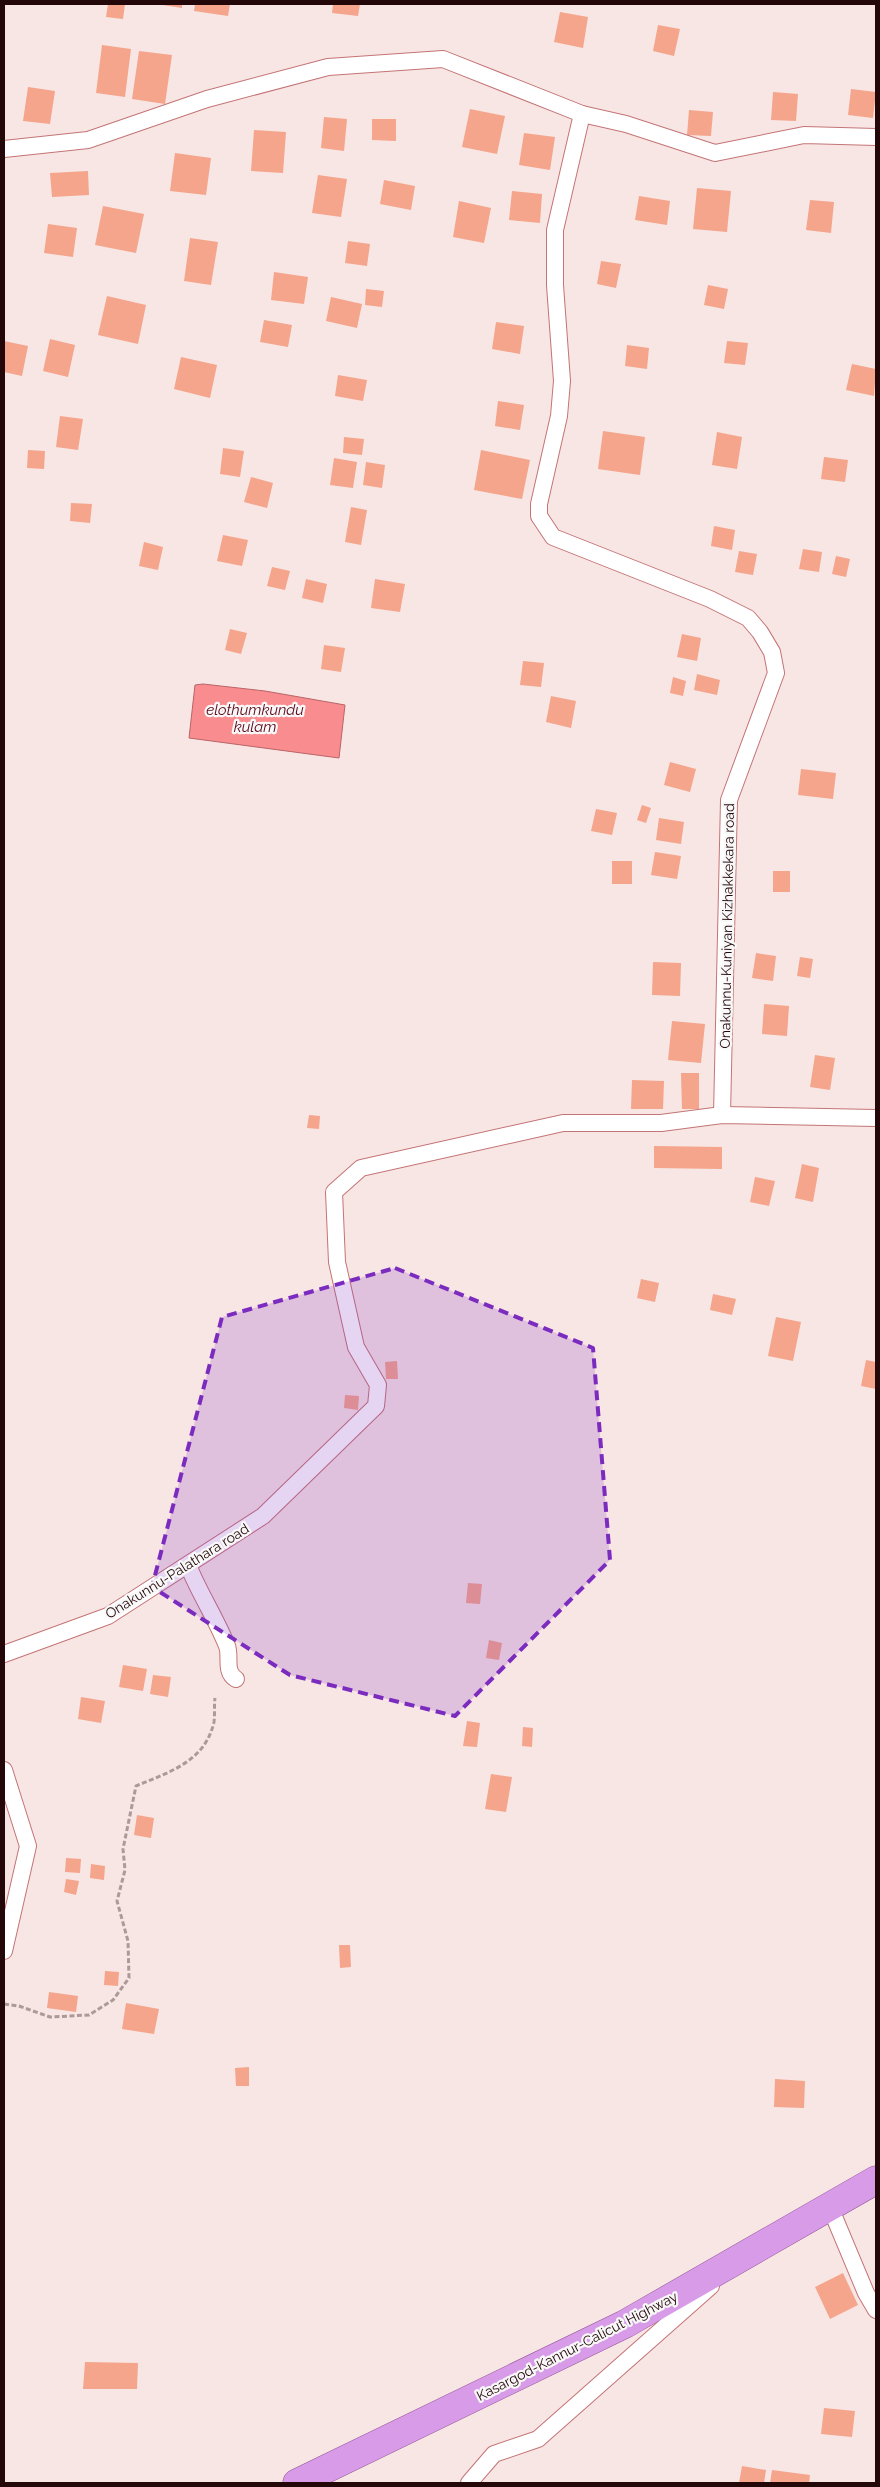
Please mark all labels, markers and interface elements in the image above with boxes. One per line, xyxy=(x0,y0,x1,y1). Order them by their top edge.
water label: elothumkundu kulam xyxy=(206,701,304,736)
street label: Onakunnu-Kuniyan Kizhakkekara road xyxy=(717,803,737,1049)
street label: Onakunnu-Palathara road xyxy=(102,1520,252,1622)
street label: Kasargod-Kannur-Calicut Highway xyxy=(474,2288,681,2404)

